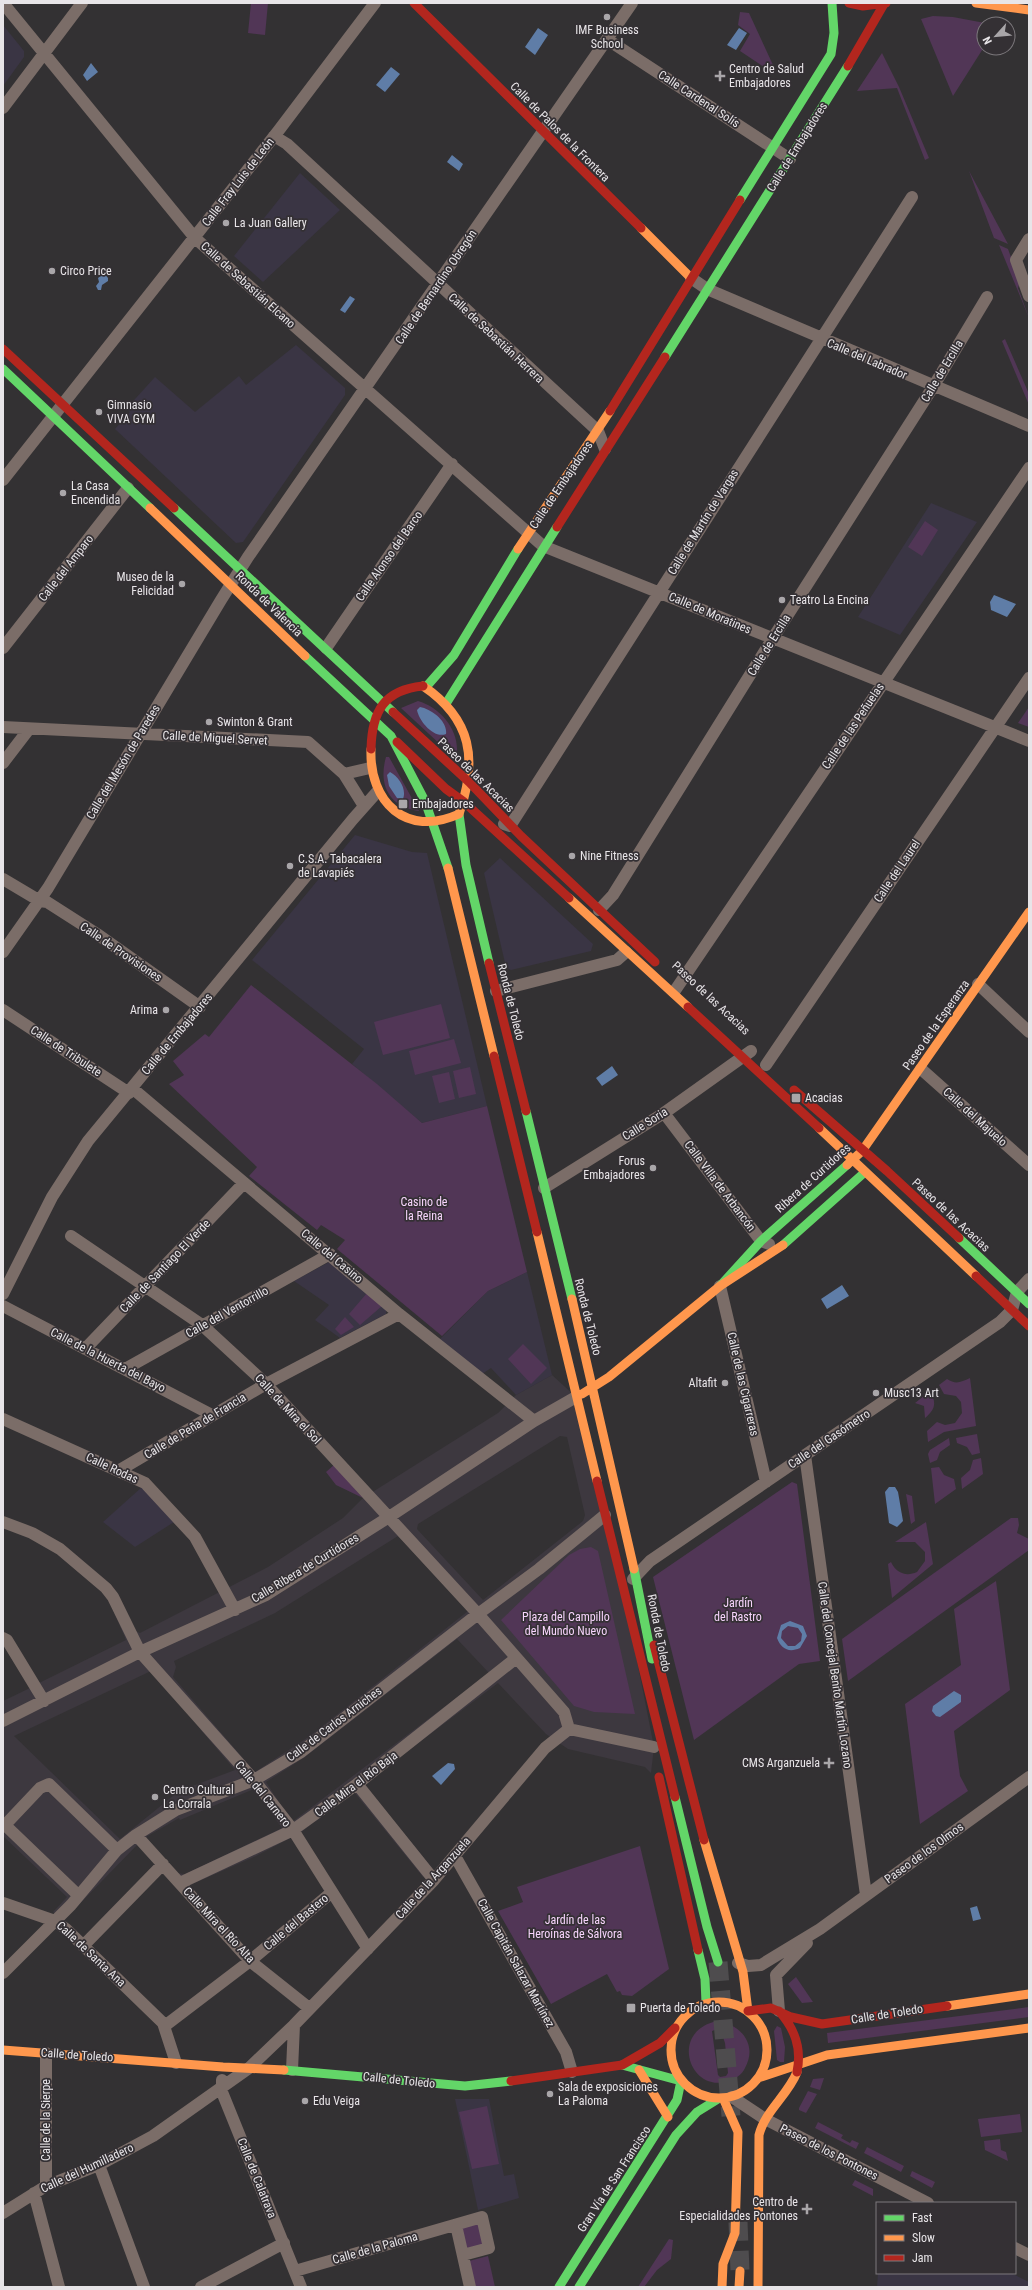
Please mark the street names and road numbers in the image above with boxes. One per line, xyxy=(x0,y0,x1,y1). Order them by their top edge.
street label: Calle Cardenal Solís xyxy=(656,67,742,131)
street label: Calle de Palos de la Frontera xyxy=(507,79,613,185)
street label: Calle de Embajadores xyxy=(764,100,830,194)
street label: Calle Fray Luis de León xyxy=(199,135,277,229)
street label: Calle de Bernardino Obregón xyxy=(392,227,480,347)
street label: Calle de Sebastián Elcano xyxy=(198,239,298,331)
street label: Calle de Sebastián Herrera xyxy=(445,290,547,386)
street label: Calle del Labrador xyxy=(825,336,909,382)
street label: Calle de Ercilla xyxy=(918,337,966,405)
street label: Calle de Embajadores xyxy=(527,439,595,531)
street label: Calle de Martín de Vargas xyxy=(665,467,741,577)
street label: Calle Alonso del Barco xyxy=(353,508,425,604)
street label: Calle del Amparo xyxy=(36,532,96,604)
street label: Ronda de Valencia xyxy=(233,569,305,640)
street label: Calle de Moratines xyxy=(667,589,753,637)
street label: Calle de Ercilla xyxy=(745,611,794,678)
street label: Calle de las Peñuelas xyxy=(819,680,887,772)
street label: Calle del Mesón de Paredes xyxy=(83,702,163,822)
street label: Calle de Miguel Servet xyxy=(162,728,268,748)
street label: Paseo de las Acacias xyxy=(435,735,517,815)
street label: Calle del Laurel xyxy=(871,837,923,905)
street label: Calle de Provisiones xyxy=(77,919,165,985)
street label: Paseo de las Acacias xyxy=(669,958,753,1038)
street label: Ronda de Toledo xyxy=(495,962,527,1042)
street label: Paseo de la Esperanza xyxy=(900,977,972,1073)
street label: Calle de Embajadores xyxy=(139,990,215,1078)
street label: Calle de Tribulete xyxy=(28,1023,105,1079)
street label: Calle del Majuelo xyxy=(940,1085,1010,1149)
street label: Calle Soria xyxy=(620,1104,670,1143)
street label: Calle Villa de Arbancón xyxy=(681,1138,759,1234)
street label: Ribera de Curtidores xyxy=(772,1141,854,1215)
street label: Paseo de las Acacias xyxy=(909,1175,993,1255)
street label: Calle de Santiago El Verde xyxy=(117,1216,213,1315)
street label: Calle del Casino xyxy=(298,1226,366,1286)
street label: Ronda de Toledo xyxy=(572,1277,604,1357)
street label: Calle del Ventorrillo xyxy=(183,1283,271,1341)
street label: Calle de la Huerta del Bayo xyxy=(48,1325,168,1395)
street label: Calle de las Cigarreras xyxy=(724,1331,762,1437)
street label: Calle de Mira el Sol xyxy=(252,1371,324,1447)
street label: Calle de Peña de Francia xyxy=(142,1390,249,1462)
street label: Calle del Gasómetro xyxy=(785,1406,873,1472)
street label: Calle Rodas xyxy=(84,1450,140,1486)
street label: Calle Ribera de Curtidores xyxy=(249,1530,361,1606)
street label: Calle del Concejal Benito Martín Lozano xyxy=(815,1581,855,1769)
street label: Ronda de Toledo xyxy=(645,1593,673,1673)
street label: Calle de Carlos Arniches xyxy=(284,1684,384,1764)
street label: Calle Mira el Río Baja xyxy=(312,1748,400,1820)
street label: Calle del Carnero xyxy=(232,1758,294,1830)
street label: Paseo de los Olmos xyxy=(882,1820,966,1886)
street label: Calle de la Arganzuela xyxy=(393,1834,474,1922)
street label: Calle Mira el Río Alta xyxy=(180,1884,258,1966)
street label: Calle del Bastero xyxy=(261,1891,331,1953)
street label: Calle Capitán Salazar Martínez xyxy=(475,1896,557,2030)
street label: Calle de Santa Ana xyxy=(54,1918,129,1990)
street label: Calle de Toledo xyxy=(850,2001,924,2027)
street label: Calle de Toledo xyxy=(40,2045,114,2065)
street label: Calle de Toledo xyxy=(362,2069,436,2091)
street label: Calle de la Sierpe xyxy=(39,2079,53,2161)
street label: Paseo de los Pontones xyxy=(778,2121,880,2183)
street label: Gran Vía de San Francisco xyxy=(574,2123,654,2235)
street label: Calle de Calatrava xyxy=(235,2136,280,2220)
street label: Calle del Humilladero xyxy=(38,2140,136,2196)
street label: Calle de la Paloma xyxy=(331,2229,419,2267)

